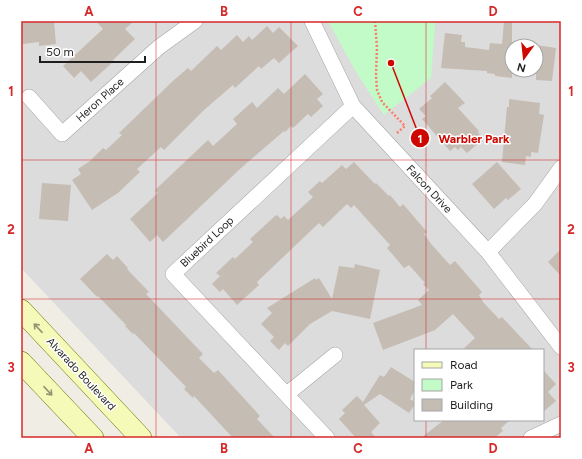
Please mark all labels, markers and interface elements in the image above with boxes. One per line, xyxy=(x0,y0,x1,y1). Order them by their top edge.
text: A xyxy=(84,4,94,19)
text: B xyxy=(220,4,228,19)
text: C xyxy=(353,4,363,19)
text: D xyxy=(488,4,498,19)
scale bar xyxy=(40,38,145,64)
north arrow xyxy=(504,38,544,78)
text: 50 m xyxy=(46,45,74,59)
text: N xyxy=(516,60,527,75)
street label: Heron Place xyxy=(74,75,126,125)
text: 1 xyxy=(8,84,14,99)
text: 1 xyxy=(568,84,574,99)
callout: Warbler Park xyxy=(410,126,517,150)
text: 1 xyxy=(417,132,423,146)
text: Warbler Park xyxy=(439,132,510,146)
street label: Falcon Drive xyxy=(404,162,454,216)
street label: Bluebird Loop xyxy=(178,214,237,270)
text: 2 xyxy=(7,222,15,237)
text: 2 xyxy=(567,222,575,237)
one-way arrow xyxy=(33,323,43,333)
street label: Alvarado Boulevard xyxy=(44,335,118,413)
legend xyxy=(414,349,544,421)
text: Road xyxy=(450,358,478,372)
text: 3 xyxy=(7,360,15,375)
text: 3 xyxy=(567,360,575,375)
text: Park xyxy=(450,378,473,392)
one-way arrow xyxy=(43,385,52,395)
text: Building xyxy=(450,398,493,412)
text: A xyxy=(84,441,94,456)
text: B xyxy=(220,441,228,456)
text: C xyxy=(353,441,363,456)
text: D xyxy=(488,441,498,456)

